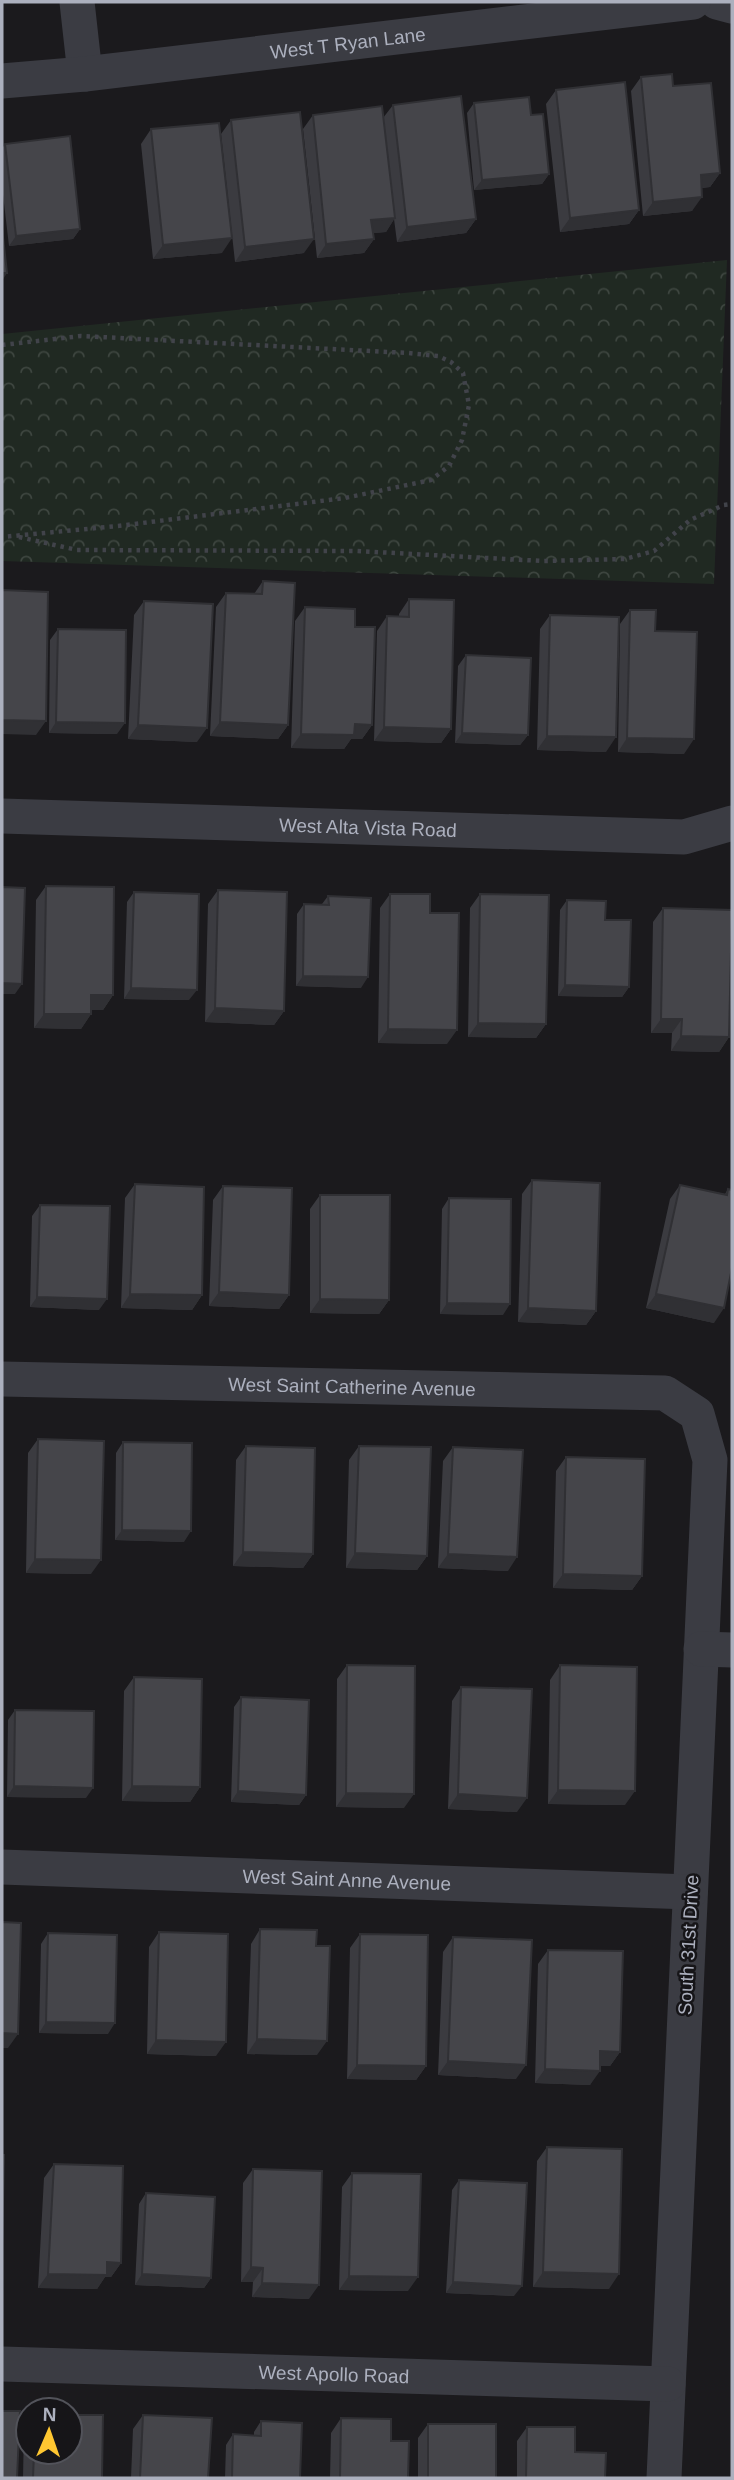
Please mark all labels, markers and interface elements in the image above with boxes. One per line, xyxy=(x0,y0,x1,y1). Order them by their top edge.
street label: West T Ryan Lane xyxy=(269,24,427,63)
street label: West Alta Vista Road xyxy=(279,815,457,841)
street label: West Saint Catherine Avenue xyxy=(228,1374,476,1400)
street label: West Saint Anne Avenue xyxy=(242,1866,451,1894)
street label: South 31st Drive xyxy=(674,1874,703,2016)
street label: West Apollo Road xyxy=(258,2362,410,2387)
north arrow xyxy=(14,2396,84,2466)
text: N xyxy=(42,2404,57,2425)

